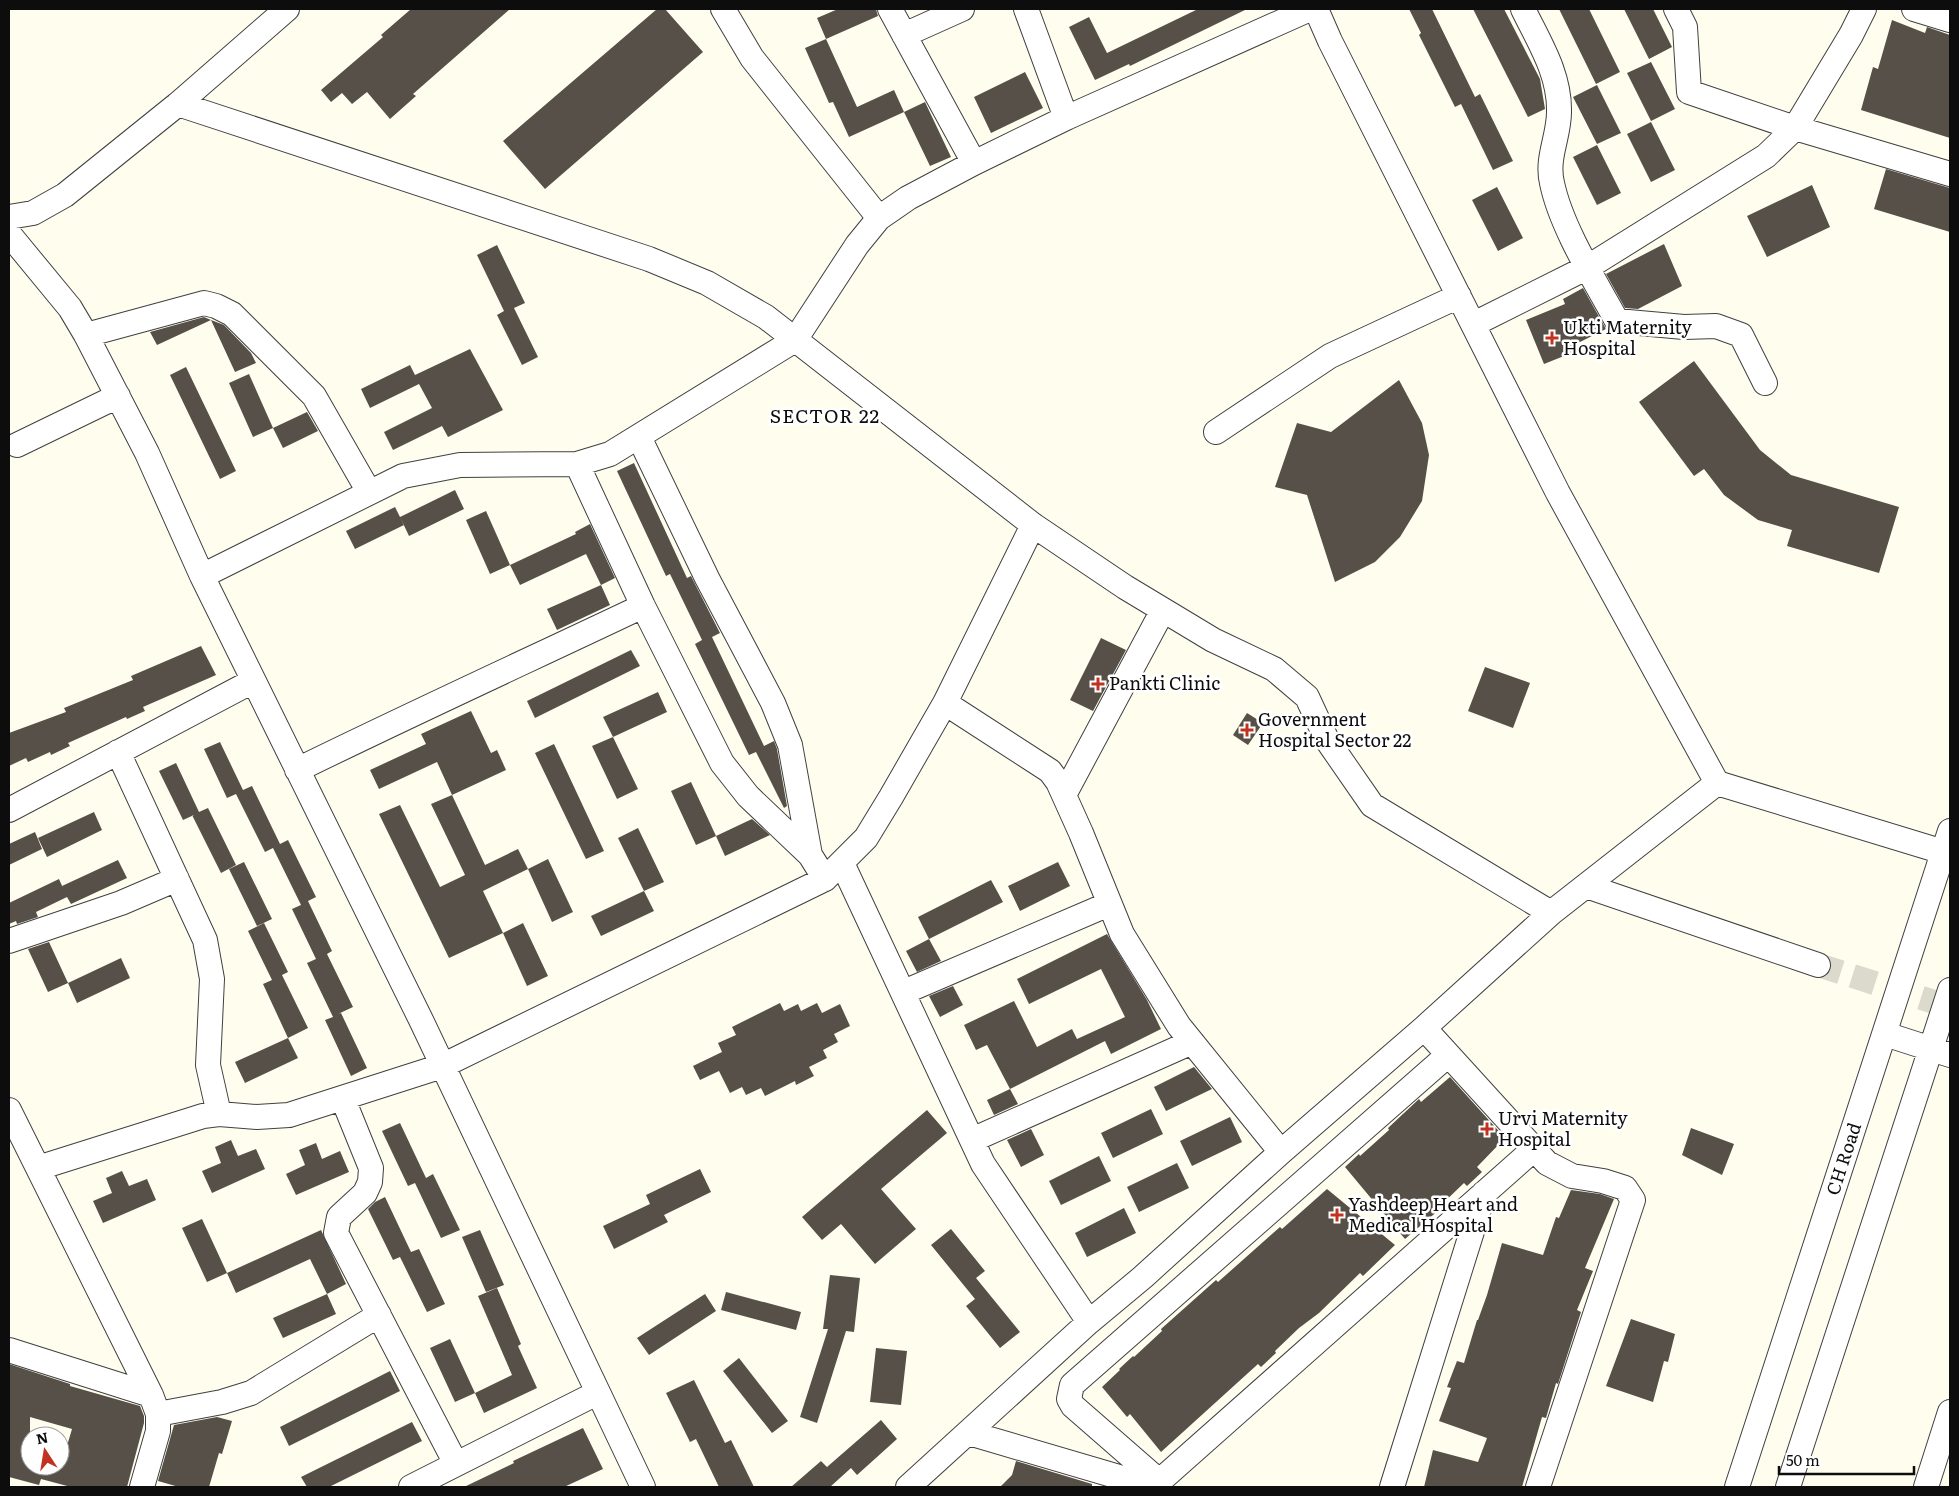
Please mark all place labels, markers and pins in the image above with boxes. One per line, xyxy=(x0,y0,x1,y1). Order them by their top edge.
place label: Ukti Maternity Hospital xyxy=(1563,313,1693,361)
marker: Ukti Maternity Hospital xyxy=(1545,331,1559,345)
place label: Pankti Clinic xyxy=(1109,669,1220,696)
marker: Pankti Clinic xyxy=(1091,677,1105,691)
place label: Government Hospital Sector 22 xyxy=(1258,705,1411,753)
marker: Government Hospital Sector 22 xyxy=(1240,723,1254,737)
place label: Urvi Maternity Hospital xyxy=(1498,1104,1628,1152)
marker: Urvi Maternity Hospital xyxy=(1480,1122,1494,1136)
place label: Yashdeep Heart and Medical Hospital xyxy=(1348,1190,1518,1238)
marker: Yashdeep Heart and Medical Hospital xyxy=(1330,1208,1344,1222)

